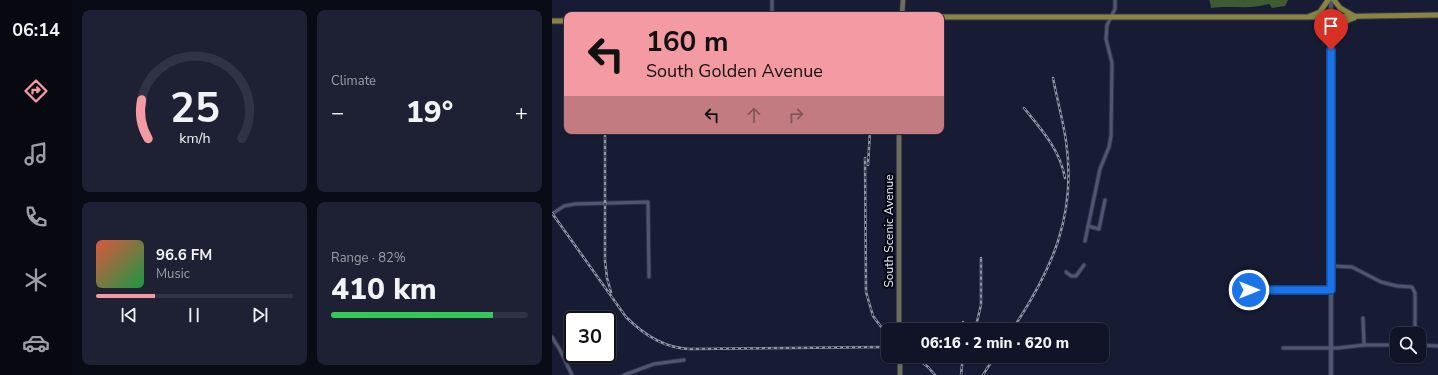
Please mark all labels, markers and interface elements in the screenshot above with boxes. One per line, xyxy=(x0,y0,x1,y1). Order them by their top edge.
pin xyxy=(1314,9,1348,50)
icon: arrive xyxy=(1320,15,1342,37)
text: 06:14 xyxy=(12,18,60,42)
text: 160 m xyxy=(646,23,729,61)
icon: left xyxy=(580,28,632,80)
text: South Golden Avenue xyxy=(646,59,823,83)
text: Climate xyxy=(331,72,376,90)
icon: directions xyxy=(22,77,50,105)
text: 25 xyxy=(170,80,219,137)
text: 19° xyxy=(406,92,453,133)
text: − xyxy=(331,98,344,128)
text: + xyxy=(515,98,528,128)
icon: left xyxy=(701,104,723,126)
icon: ahead xyxy=(743,104,765,126)
icon: right xyxy=(785,104,807,126)
text: km/h xyxy=(179,128,210,147)
icon: music xyxy=(22,140,50,168)
street label: South Scenic Avenue xyxy=(881,174,897,288)
icon: phone xyxy=(22,203,50,231)
text: 96.6 FM xyxy=(156,245,212,265)
text: Range · 82% xyxy=(331,249,406,267)
text: Music xyxy=(156,265,190,283)
icon: climate xyxy=(22,266,50,294)
text: 410 km xyxy=(331,269,437,310)
position arrow xyxy=(1228,269,1270,311)
icon: previous xyxy=(118,304,140,326)
icon: pause xyxy=(183,304,205,326)
icon: next xyxy=(249,304,271,326)
speed limit sign: 30 xyxy=(564,311,616,363)
map controls xyxy=(1390,327,1426,363)
button: search xyxy=(1390,327,1426,363)
icon: car xyxy=(22,329,50,357)
text: 06:16 · 2 min · 620 m xyxy=(921,333,1069,353)

